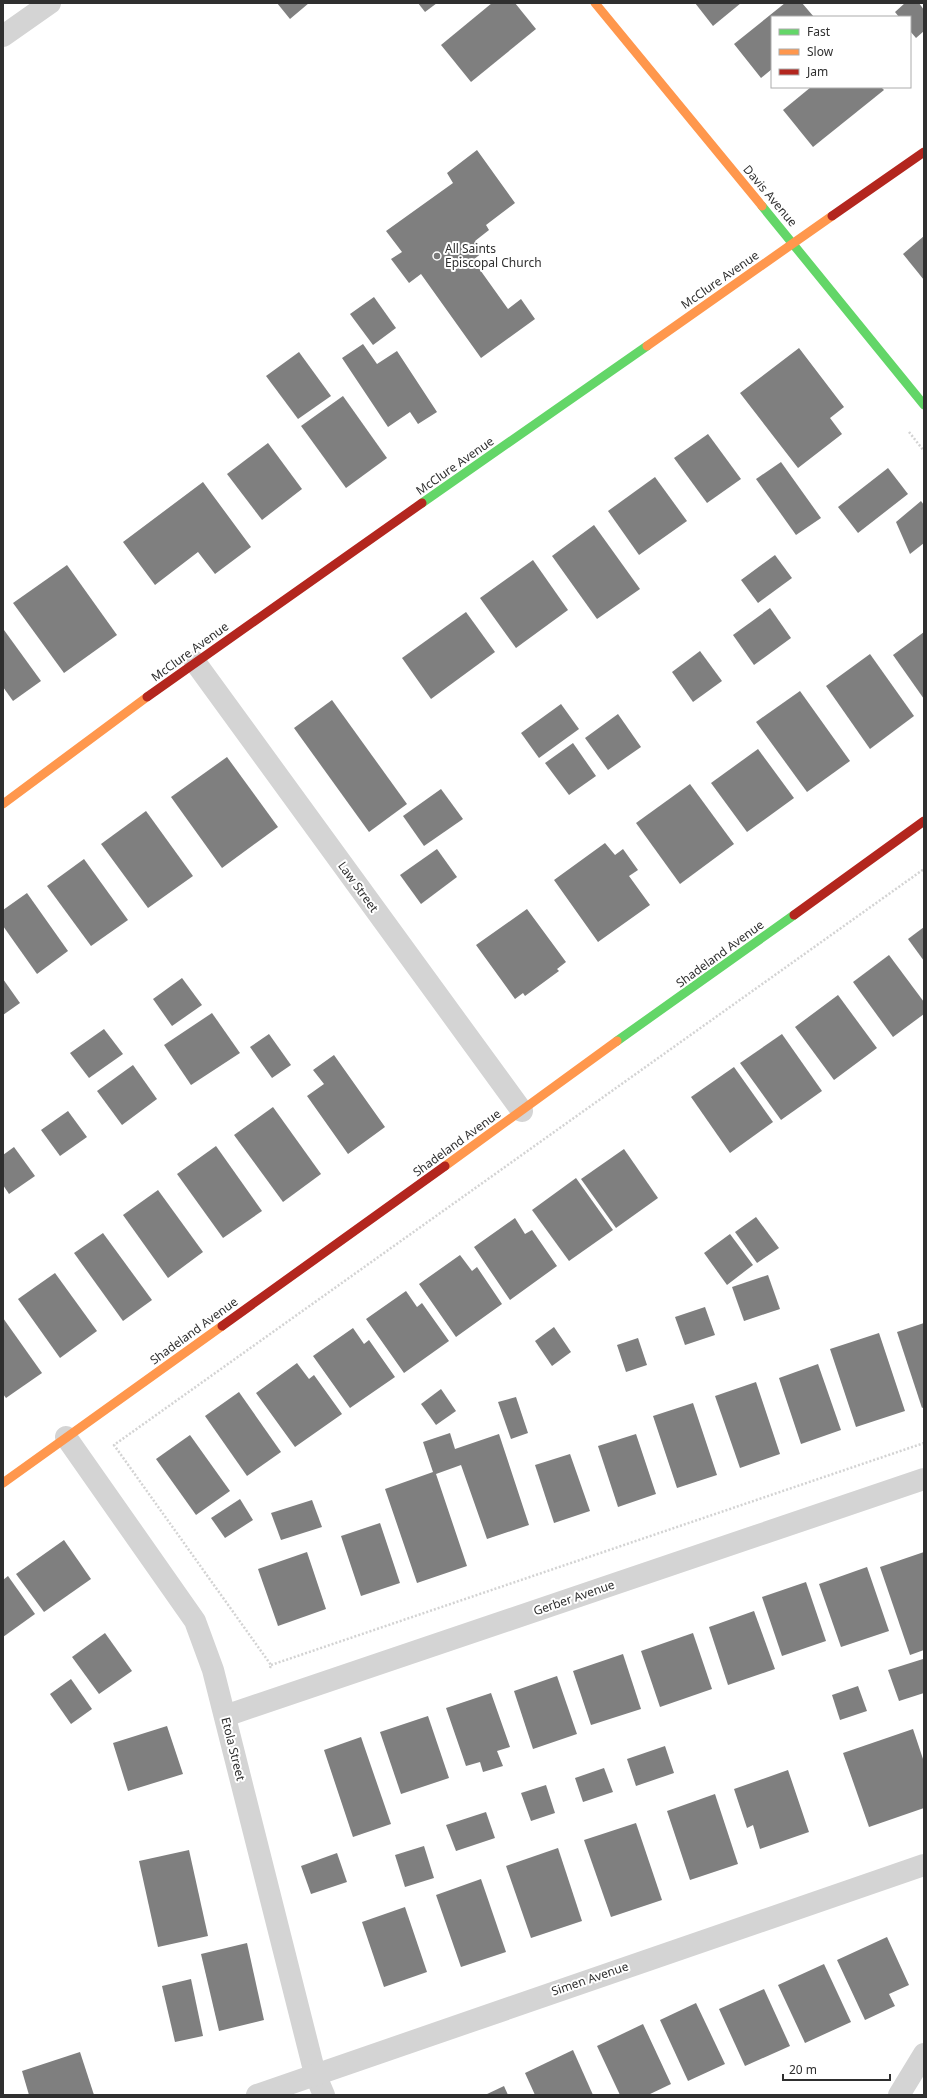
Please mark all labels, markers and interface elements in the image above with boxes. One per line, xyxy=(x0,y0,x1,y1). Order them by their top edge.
legend xyxy=(771,16,911,88)
text: Fast xyxy=(807,23,831,40)
text: Slow xyxy=(807,43,834,60)
text: Jam xyxy=(806,63,828,80)
street label: Davis Avenue xyxy=(740,161,801,230)
place label: All Saints Episcopal Church xyxy=(445,240,542,271)
street label: McClure Avenue xyxy=(677,246,762,313)
marker: All Saints Episcopal Church xyxy=(432,251,442,261)
street label: McClure Avenue xyxy=(412,432,497,499)
street label: McClure Avenue xyxy=(148,618,232,685)
street label: Law Street xyxy=(334,858,383,916)
street label: Shadeland Avenue xyxy=(672,916,767,991)
street label: Shadeland Avenue xyxy=(409,1105,504,1180)
street label: Shadeland Avenue xyxy=(146,1293,241,1368)
street label: Gerber Avenue xyxy=(531,1576,617,1619)
street label: Etola Street xyxy=(217,1715,250,1783)
street label: Simen Avenue xyxy=(549,1957,631,2000)
scale bar xyxy=(783,2056,890,2082)
text: 20 m xyxy=(789,2061,817,2078)

